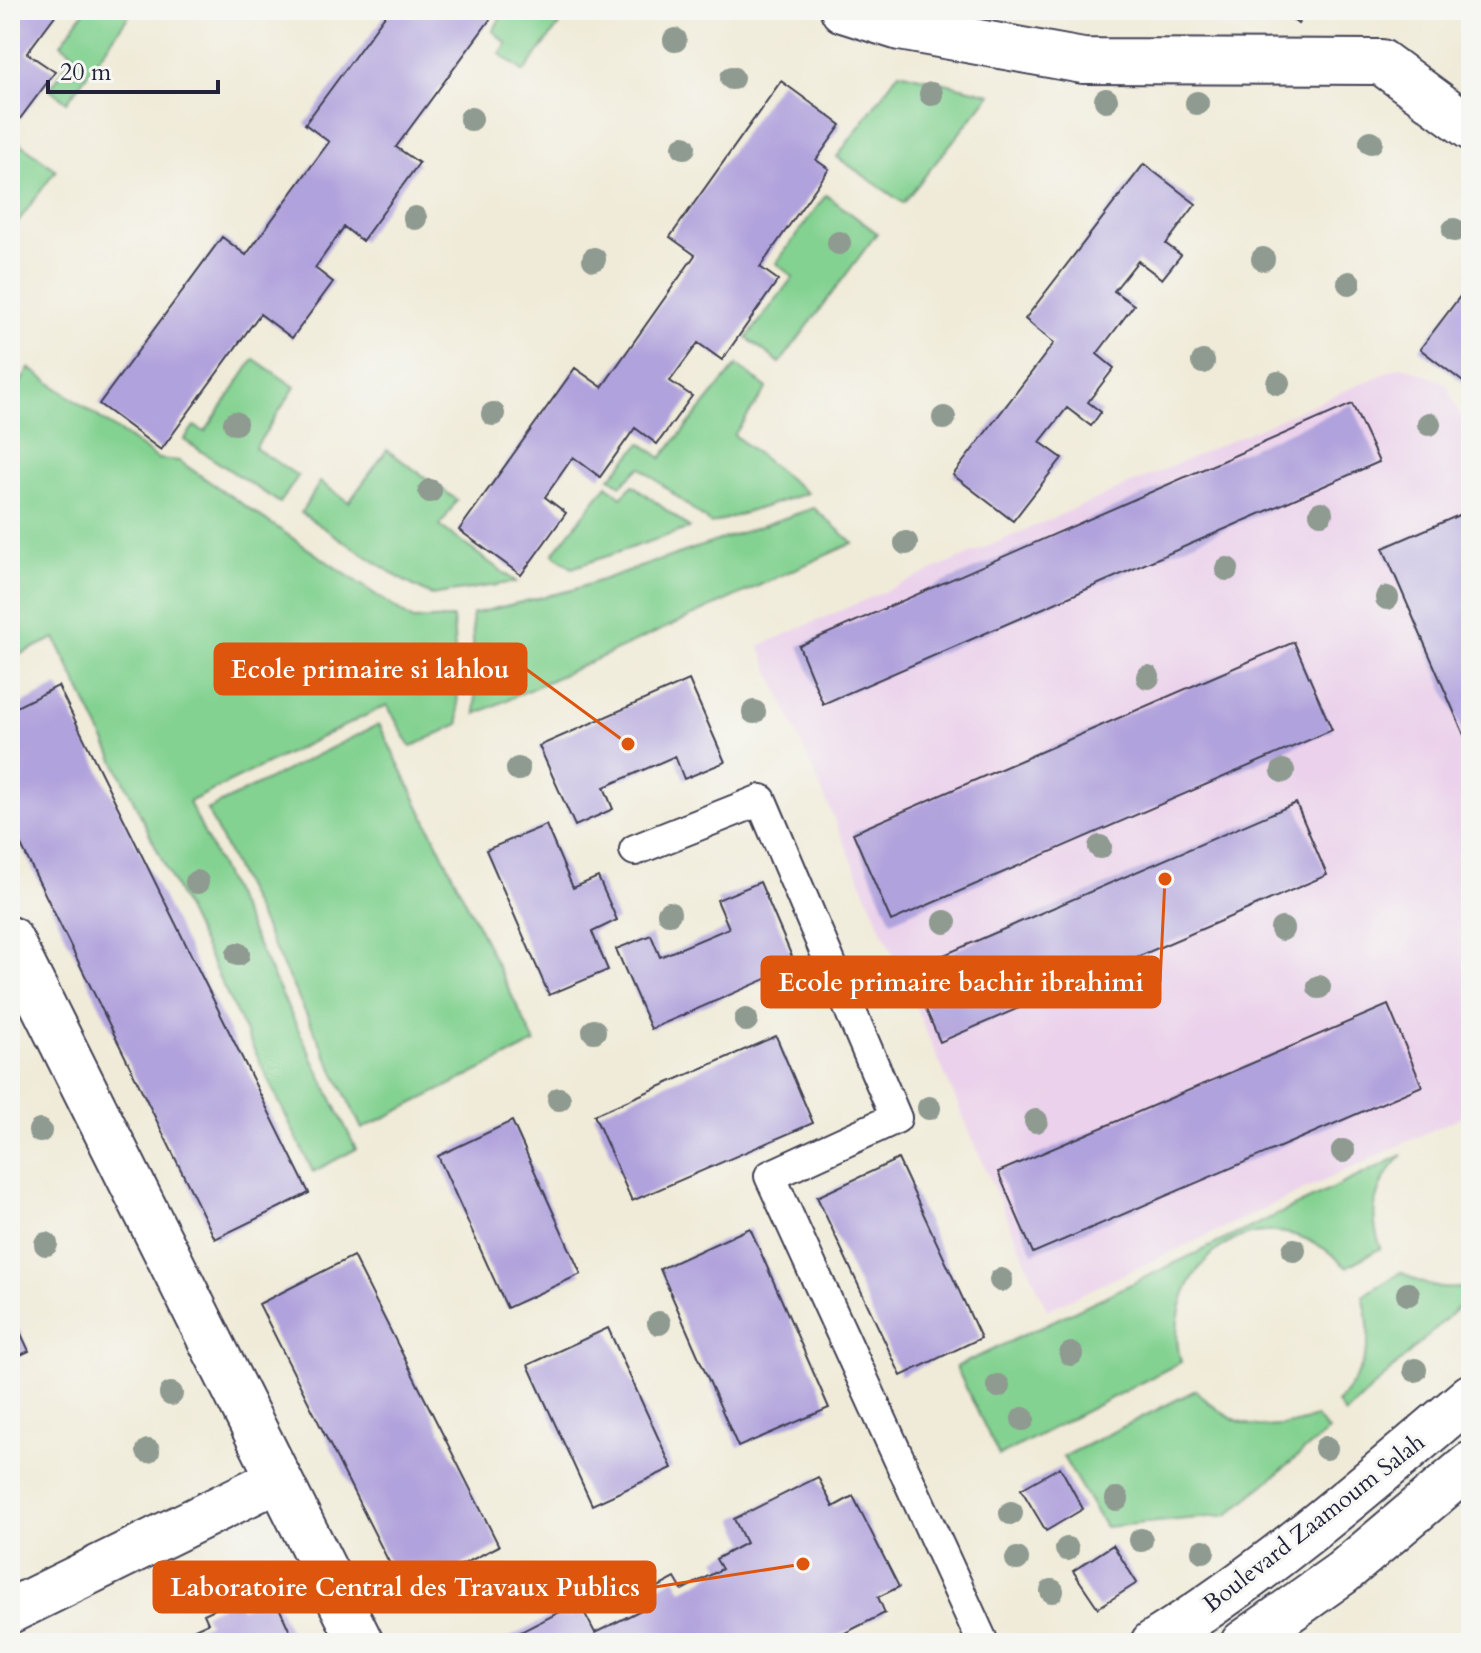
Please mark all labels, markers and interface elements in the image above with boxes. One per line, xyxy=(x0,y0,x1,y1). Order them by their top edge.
scale bar xyxy=(48,44,218,94)
text: 20 m xyxy=(60,56,112,89)
callout: Ecole primaire si lahlou xyxy=(215,644,526,694)
text: Ecole primaire si lahlou xyxy=(231,652,509,687)
callout: Ecole primaire bachir ibrahimi xyxy=(762,957,1160,1007)
text: Ecole primaire bachir ibrahimi xyxy=(778,965,1144,1000)
street label: Boulevard Zaamoum Salah xyxy=(1196,1426,1432,1620)
callout: Laboratoire Central des Travaux Publics xyxy=(154,1562,655,1612)
text: Laboratoire Central des Travaux Publics xyxy=(170,1570,640,1605)

